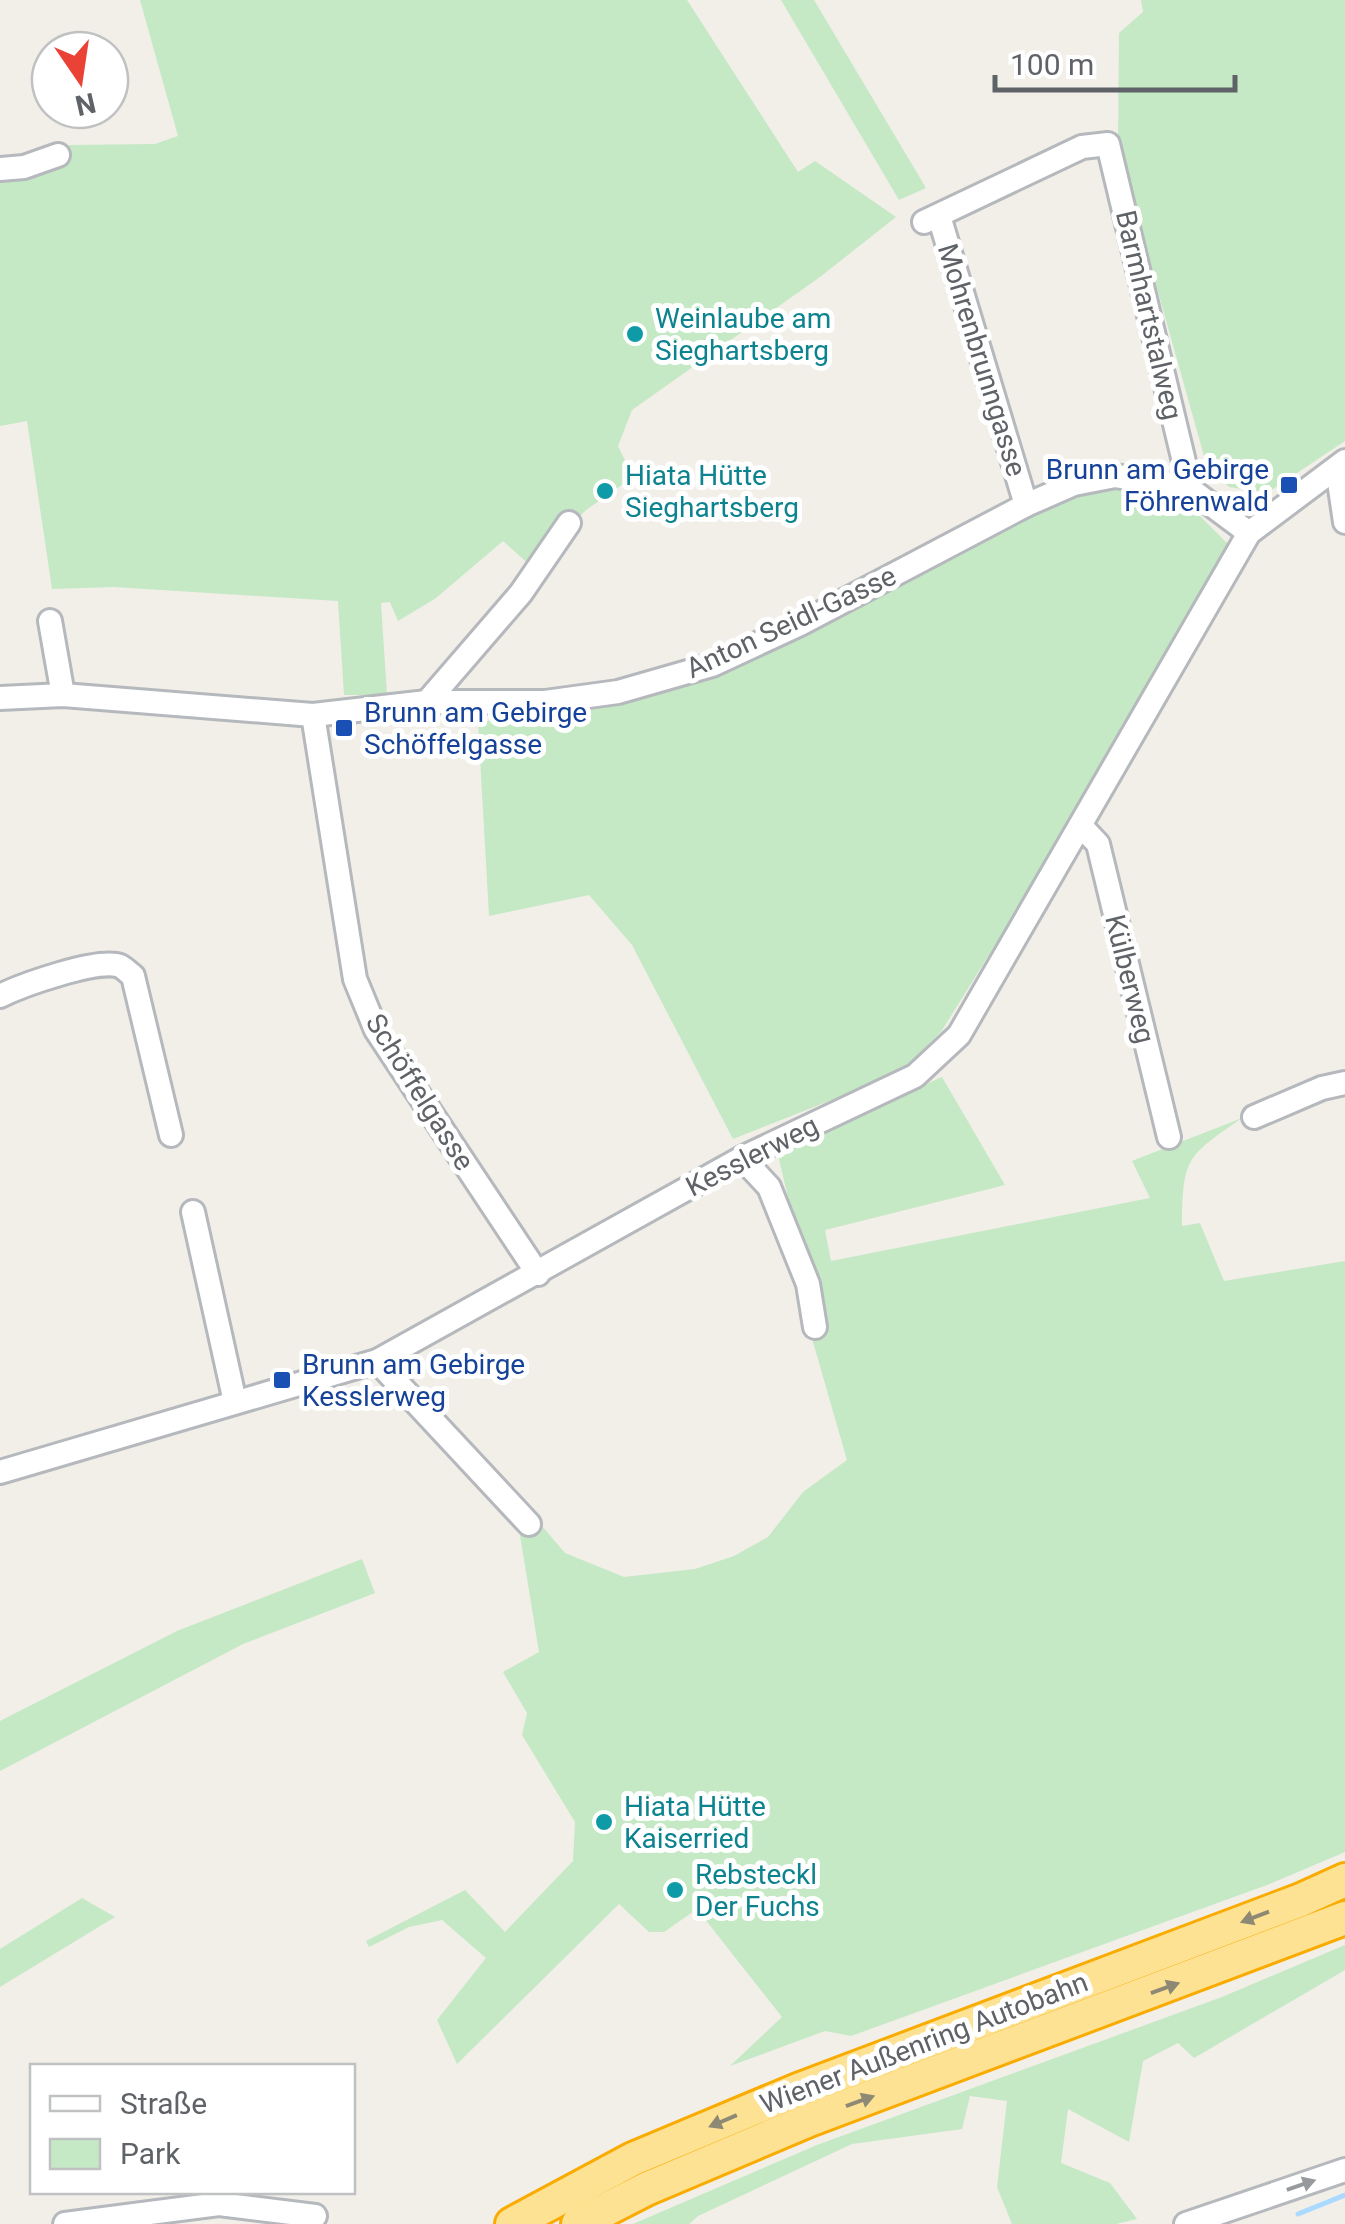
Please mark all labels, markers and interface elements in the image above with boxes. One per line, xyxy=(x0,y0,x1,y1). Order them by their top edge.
north arrow xyxy=(30,30,130,130)
scale bar xyxy=(995,30,1235,92)
text: 100 m xyxy=(1010,47,1094,82)
text: N xyxy=(72,86,99,122)
street label: Barmhartstalweg xyxy=(1109,207,1189,423)
street label: Mohrenbrunngasse xyxy=(931,240,1033,480)
place label: Weinlaube am Sieghartsberg xyxy=(655,302,831,367)
marker: Weinlaube am Sieghartsberg xyxy=(624,323,646,345)
place label: Brunn am Gebirge Föhrenwald xyxy=(1046,453,1269,518)
place label: Hiata Hütte Sieghartsberg xyxy=(625,459,799,524)
marker: Brunn am Gebirge Föhrenwald xyxy=(1278,474,1300,496)
marker: Hiata Hütte Sieghartsberg xyxy=(594,480,616,502)
street label: Anton Seidl-Gasse xyxy=(681,559,901,685)
place label: Brunn am Gebirge Schöffelgasse xyxy=(364,696,587,761)
marker: Brunn am Gebirge Schöffelgasse xyxy=(333,717,355,739)
street label: Külberweg xyxy=(1098,911,1162,1047)
street label: Schöffelgasse xyxy=(359,1008,481,1176)
street label: Kesslerweg xyxy=(680,1109,824,1203)
place label: Brunn am Gebirge Kesslerweg xyxy=(302,1348,525,1413)
marker: Brunn am Gebirge Kesslerweg xyxy=(271,1369,293,1391)
place label: Hiata Hütte Kaiserried xyxy=(624,1790,766,1855)
marker: Hiata Hütte Kaiserried xyxy=(593,1811,615,1833)
place label: Rebsteckl Der Fuchs xyxy=(695,1858,820,1923)
marker: Rebsteckl Der Fuchs xyxy=(664,1879,686,1901)
one-way arrow xyxy=(1240,1910,1270,1925)
street label: Wiener Außenring Autobahn xyxy=(755,1965,1093,2121)
one-way arrow xyxy=(1150,1980,1180,1995)
legend xyxy=(30,2064,355,2194)
text: Straße xyxy=(120,2086,207,2121)
one-way arrow xyxy=(845,2093,875,2108)
one-way arrow xyxy=(708,2113,738,2129)
text: Park xyxy=(120,2136,181,2171)
one-way arrow xyxy=(1287,2177,1317,2192)

